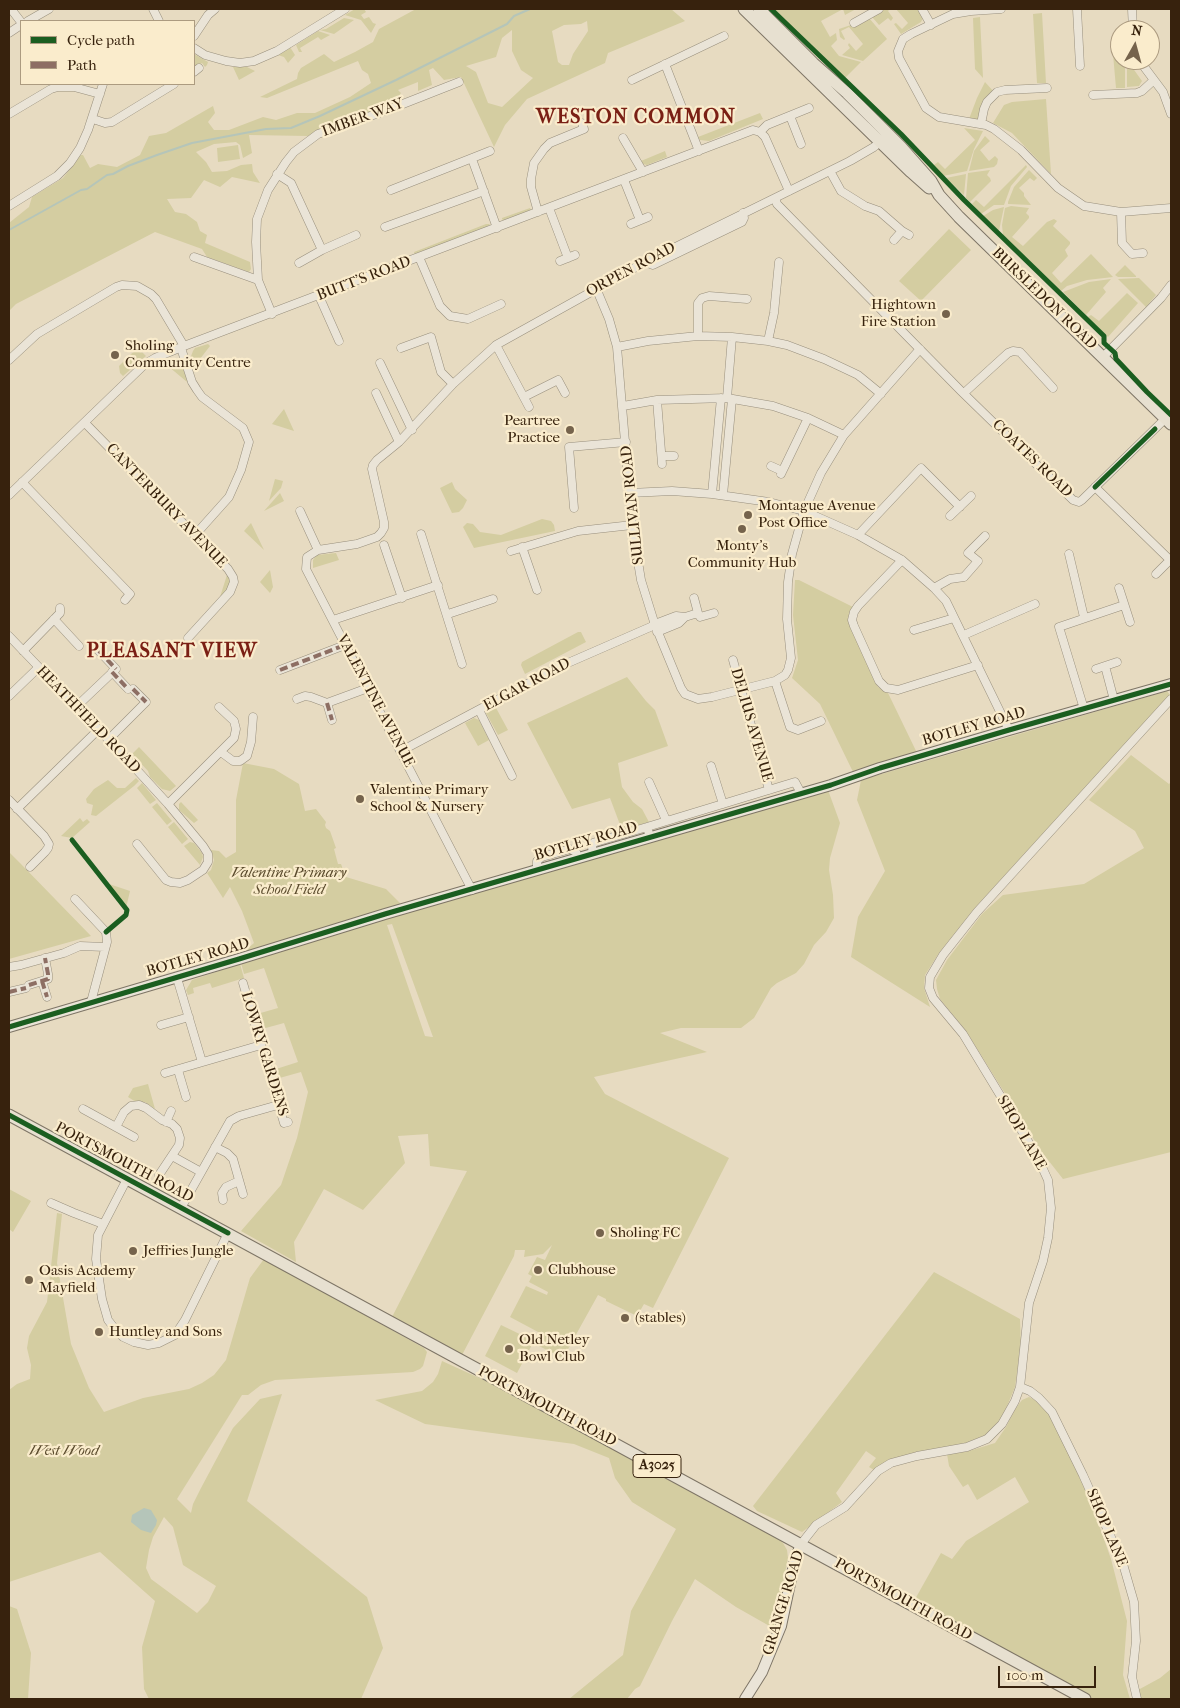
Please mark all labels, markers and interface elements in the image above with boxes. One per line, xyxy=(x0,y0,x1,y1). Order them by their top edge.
legend xyxy=(20,20,195,85)
north arrow xyxy=(1110,20,1160,70)
text: N xyxy=(1130,22,1143,40)
text: Cycle path xyxy=(67,31,135,49)
text: Path xyxy=(67,56,97,74)
street label: IMBER WAY xyxy=(320,95,406,141)
district label: WESTON COMMON xyxy=(534,106,738,130)
street label: ORPEN ROAD xyxy=(583,239,679,301)
street label: BURSLEDON ROAD xyxy=(988,244,1100,354)
street label: BUTT'S ROAD xyxy=(314,253,414,305)
place label: Hightown Fire Station xyxy=(861,296,936,331)
marker: Hightown Fire Station xyxy=(940,308,952,320)
place label: Sholing Community Centre xyxy=(125,337,251,372)
marker: Sholing Community Centre xyxy=(109,349,121,361)
place label: Peartree Practice xyxy=(504,412,560,447)
street label: COATES ROAD xyxy=(988,416,1076,502)
marker: Peartree Practice xyxy=(564,424,576,436)
street label: CANTERBURY AVENUE xyxy=(102,440,230,572)
street label: SULLIVAN ROAD xyxy=(618,445,648,565)
place label: Montague Avenue Post Office xyxy=(758,497,876,532)
marker: Montague Avenue Post Office xyxy=(742,509,754,521)
marker: Monty's Community Hub xyxy=(736,523,748,535)
place label: Monty's Community Hub xyxy=(688,537,796,572)
street label: VALENTINE AVENUE xyxy=(332,632,418,770)
district label: PLEASANT VIEW xyxy=(85,640,259,664)
street label: ELGAR ROAD xyxy=(480,655,574,715)
street label: HEATHFIELD ROAD xyxy=(32,663,144,777)
street label: DELIUS AVENUE xyxy=(726,666,776,784)
street label: BOTLEY ROAD xyxy=(920,704,1028,750)
place label: Valentine Primary School & Nursery xyxy=(370,781,488,816)
marker: Valentine Primary School & Nursery xyxy=(354,793,366,805)
street label: BOTLEY ROAD xyxy=(532,819,640,865)
park label: Valentine Primary School Field xyxy=(232,864,346,899)
street label: BOTLEY ROAD xyxy=(144,935,252,981)
street label: LOWRY GARDENS xyxy=(236,989,292,1119)
street label: SHOP LANE xyxy=(992,1093,1050,1173)
street label: PORTSMOUTH ROAD xyxy=(52,1119,196,1207)
place label: Sholing FC xyxy=(610,1224,680,1242)
marker: Sholing FC xyxy=(594,1227,606,1239)
place label: Jeffries Jungle xyxy=(143,1242,234,1260)
marker: Jeffries Jungle xyxy=(127,1245,139,1257)
place label: Clubhouse xyxy=(548,1261,616,1279)
place label: Oasis Academy Mayfield xyxy=(39,1262,135,1297)
marker: Clubhouse xyxy=(532,1264,544,1276)
marker: Oasis Academy Mayfield xyxy=(23,1274,35,1286)
place label: (stables) xyxy=(635,1309,686,1327)
marker: (stables) xyxy=(619,1312,631,1324)
place label: Huntley and Sons xyxy=(109,1323,222,1341)
marker: Huntley and Sons xyxy=(93,1326,105,1338)
place label: Old Netley Bowl Club xyxy=(519,1331,589,1366)
marker: Old Netley Bowl Club xyxy=(503,1343,515,1355)
street label: PORTSMOUTH ROAD xyxy=(475,1363,619,1451)
park label: West Wood xyxy=(29,1442,99,1460)
road number: A3025 xyxy=(633,1454,681,1478)
street label: SHOP LANE xyxy=(1082,1486,1130,1570)
street label: GRANGE ROAD xyxy=(760,1548,808,1658)
street label: PORTSMOUTH ROAD xyxy=(831,1555,975,1645)
scale bar xyxy=(1000,1656,1098,1688)
text: 100 m xyxy=(1006,1666,1044,1684)

